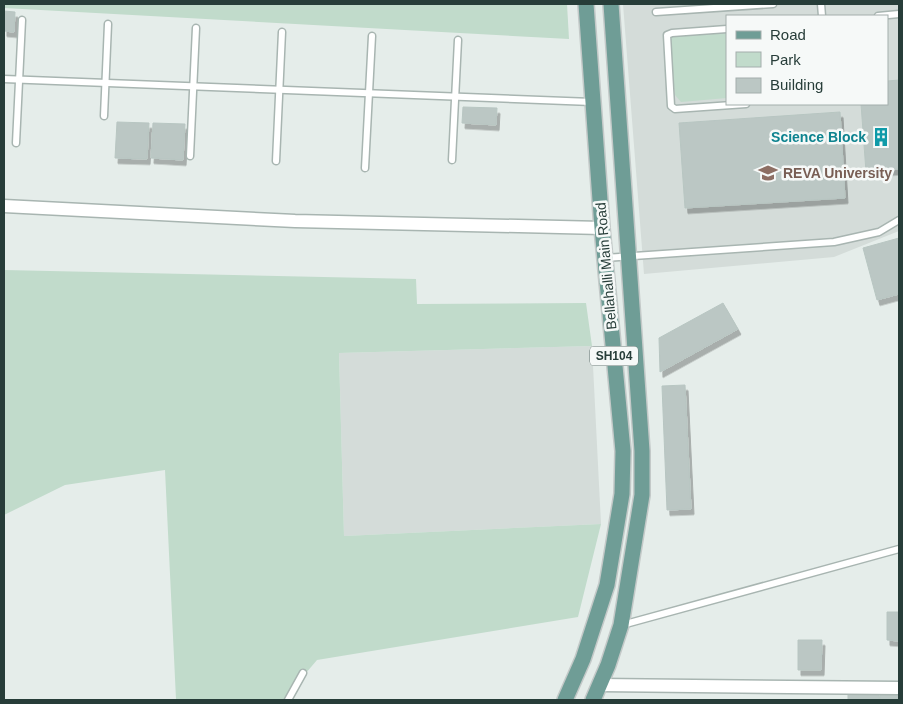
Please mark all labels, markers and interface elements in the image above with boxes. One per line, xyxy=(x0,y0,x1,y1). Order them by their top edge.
legend xyxy=(726,15,888,105)
text: Road xyxy=(770,26,806,43)
text: Park xyxy=(770,51,801,68)
text: Building xyxy=(770,76,823,93)
building icon: Science Block xyxy=(870,126,892,148)
place label: Science Block xyxy=(771,129,866,145)
school or university icon: REVA University xyxy=(757,162,779,184)
place label: REVA University xyxy=(783,165,892,181)
street label: Bellahalli Main Road xyxy=(592,202,620,330)
road number: SH104 xyxy=(590,346,638,366)

